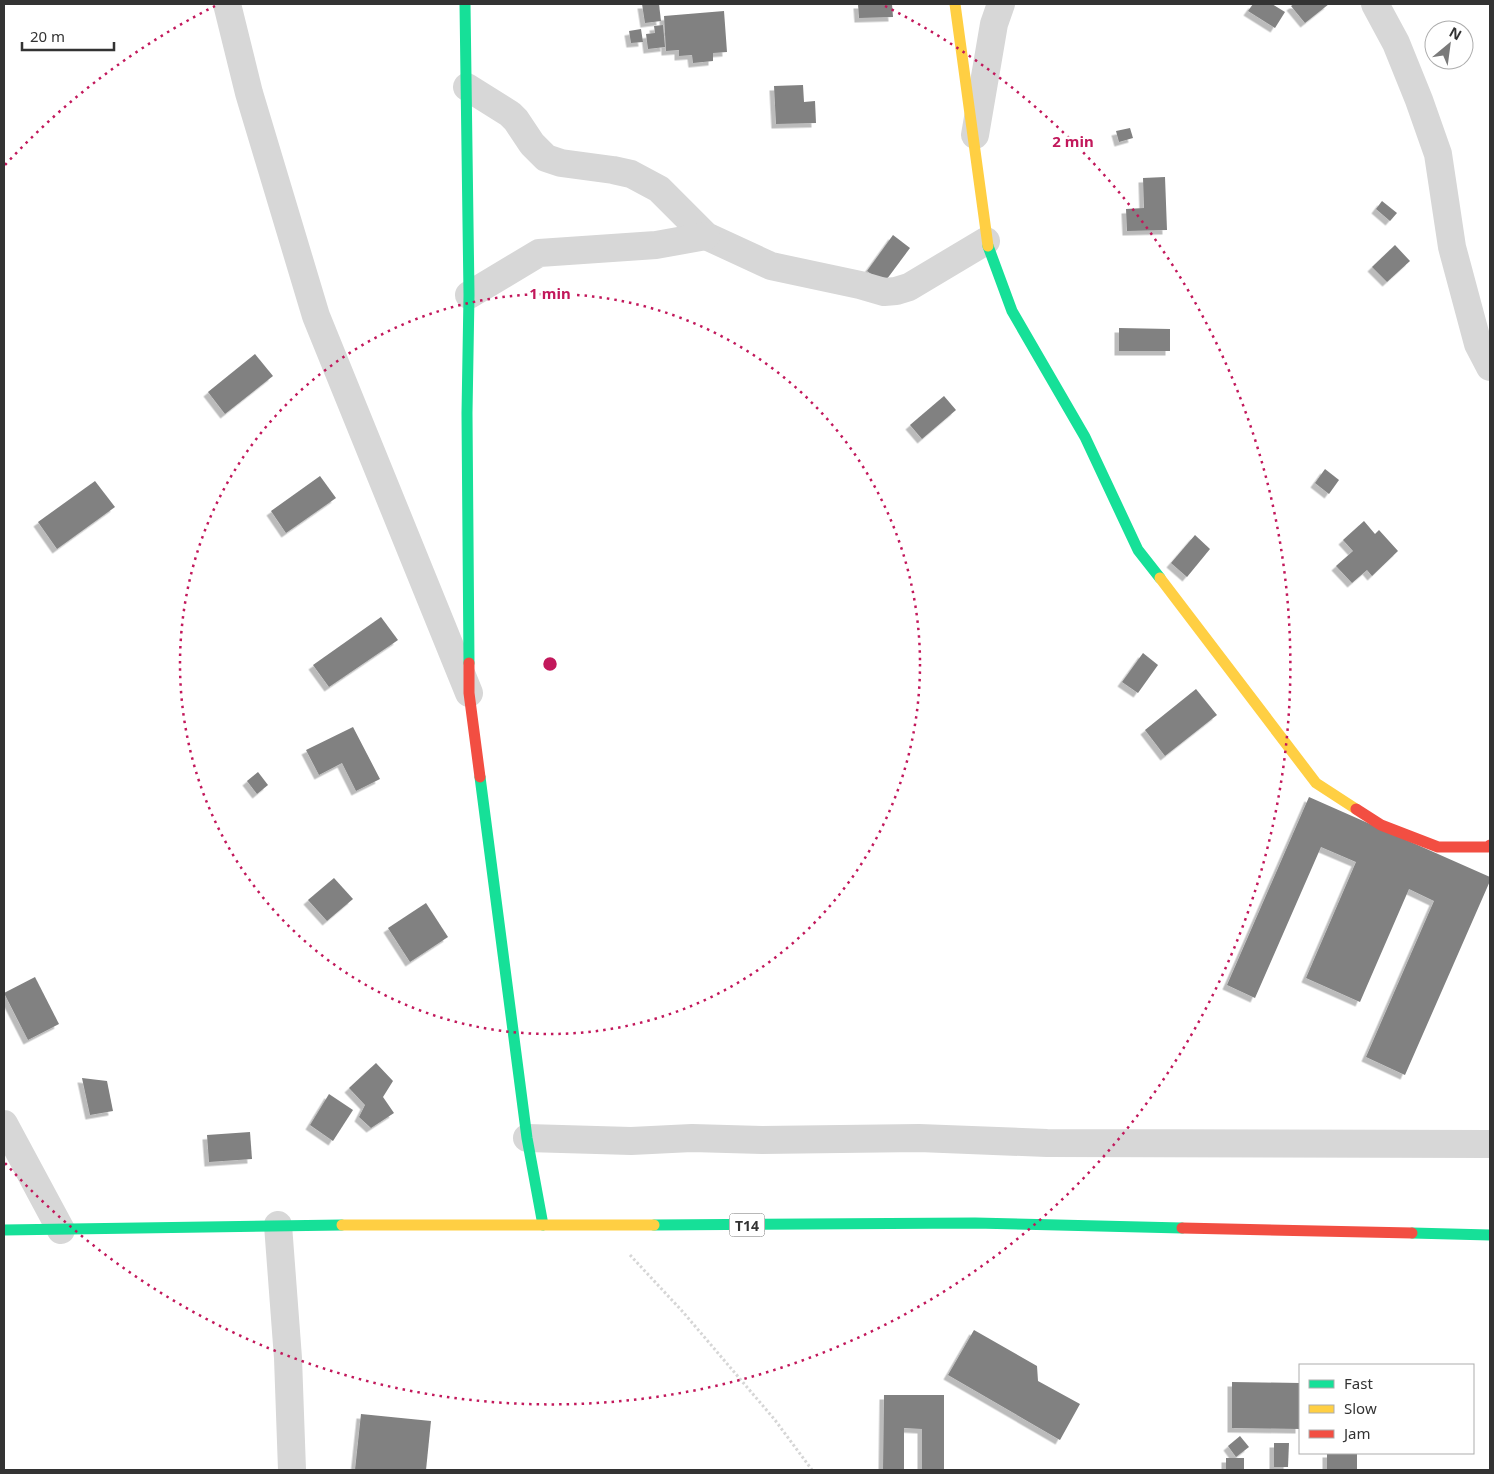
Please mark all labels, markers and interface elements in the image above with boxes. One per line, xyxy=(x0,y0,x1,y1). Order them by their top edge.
scale bar xyxy=(22,20,115,52)
north arrow xyxy=(1424,20,1474,70)
text: N xyxy=(1446,22,1465,44)
text: 20 m xyxy=(30,26,65,46)
text: 2 min xyxy=(1052,131,1094,151)
text: 1 min xyxy=(529,283,571,303)
centre of rings xyxy=(541,655,559,673)
road number: T14 xyxy=(730,1214,764,1236)
legend xyxy=(1299,1364,1474,1454)
text: Fast xyxy=(1344,1373,1373,1393)
text: Slow xyxy=(1344,1398,1377,1418)
text: Jam xyxy=(1342,1423,1371,1443)

